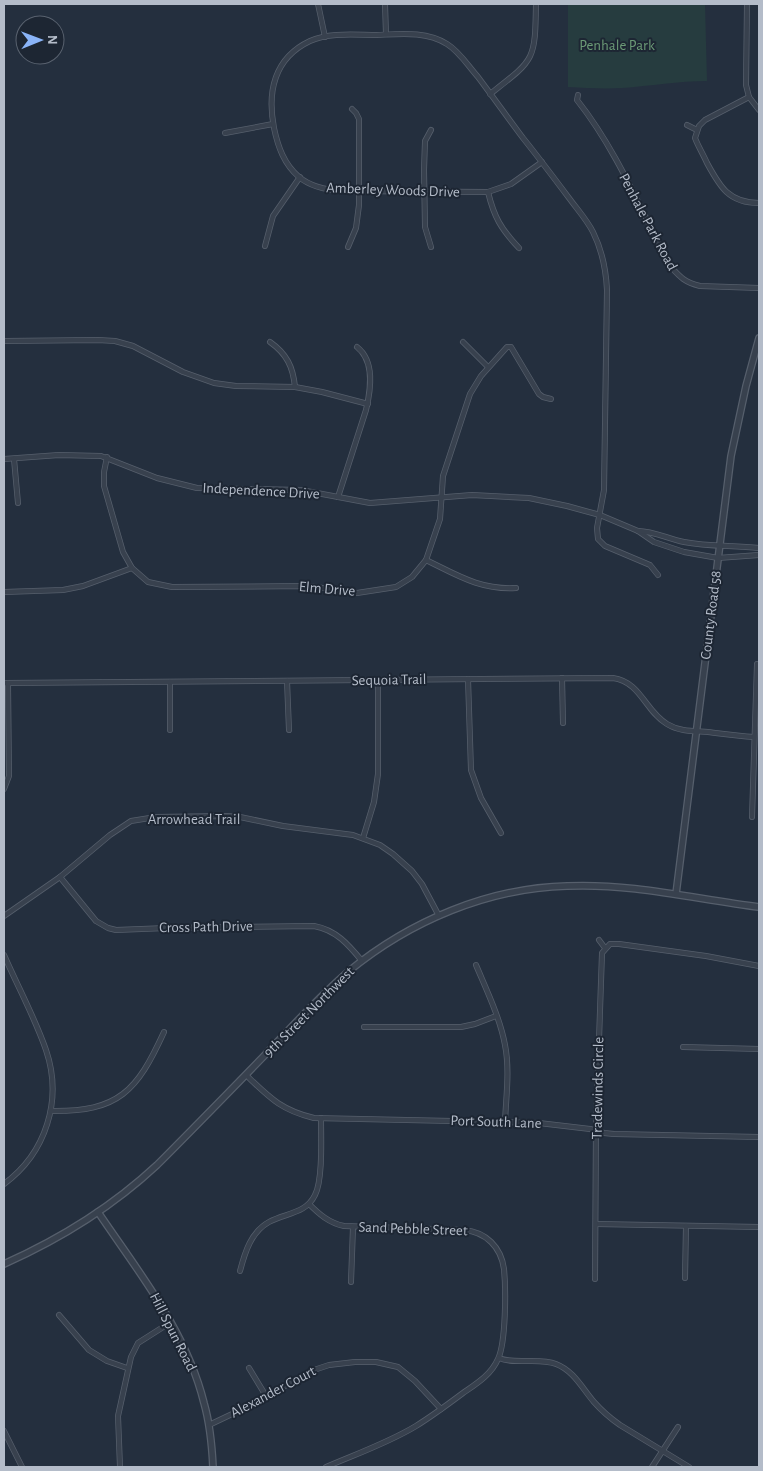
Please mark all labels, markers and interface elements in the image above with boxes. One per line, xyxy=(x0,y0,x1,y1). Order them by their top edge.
north arrow xyxy=(15,15,65,65)
text: N xyxy=(45,35,59,45)
park label: Penhale Park xyxy=(579,38,655,53)
street label: Penhale Park Road xyxy=(616,171,680,273)
street label: Amberley Woods Drive xyxy=(326,180,460,200)
street label: Independence Drive xyxy=(202,480,320,502)
street label: County Road 58 xyxy=(698,570,724,660)
street label: Elm Drive xyxy=(298,579,356,599)
street label: Sequoia Trail xyxy=(352,672,426,688)
street label: Arrowhead Trail xyxy=(148,812,240,827)
street label: Cross Path Drive xyxy=(159,919,253,935)
street label: 9th Street Northwest xyxy=(261,964,357,1060)
street label: Tradewinds Circle xyxy=(590,1036,606,1139)
street label: Port South Lane xyxy=(450,1113,542,1131)
street label: Sand Pebble Street xyxy=(358,1220,468,1238)
street label: Hill Spun Road xyxy=(147,1290,199,1374)
street label: Alexander Court xyxy=(228,1363,318,1421)

